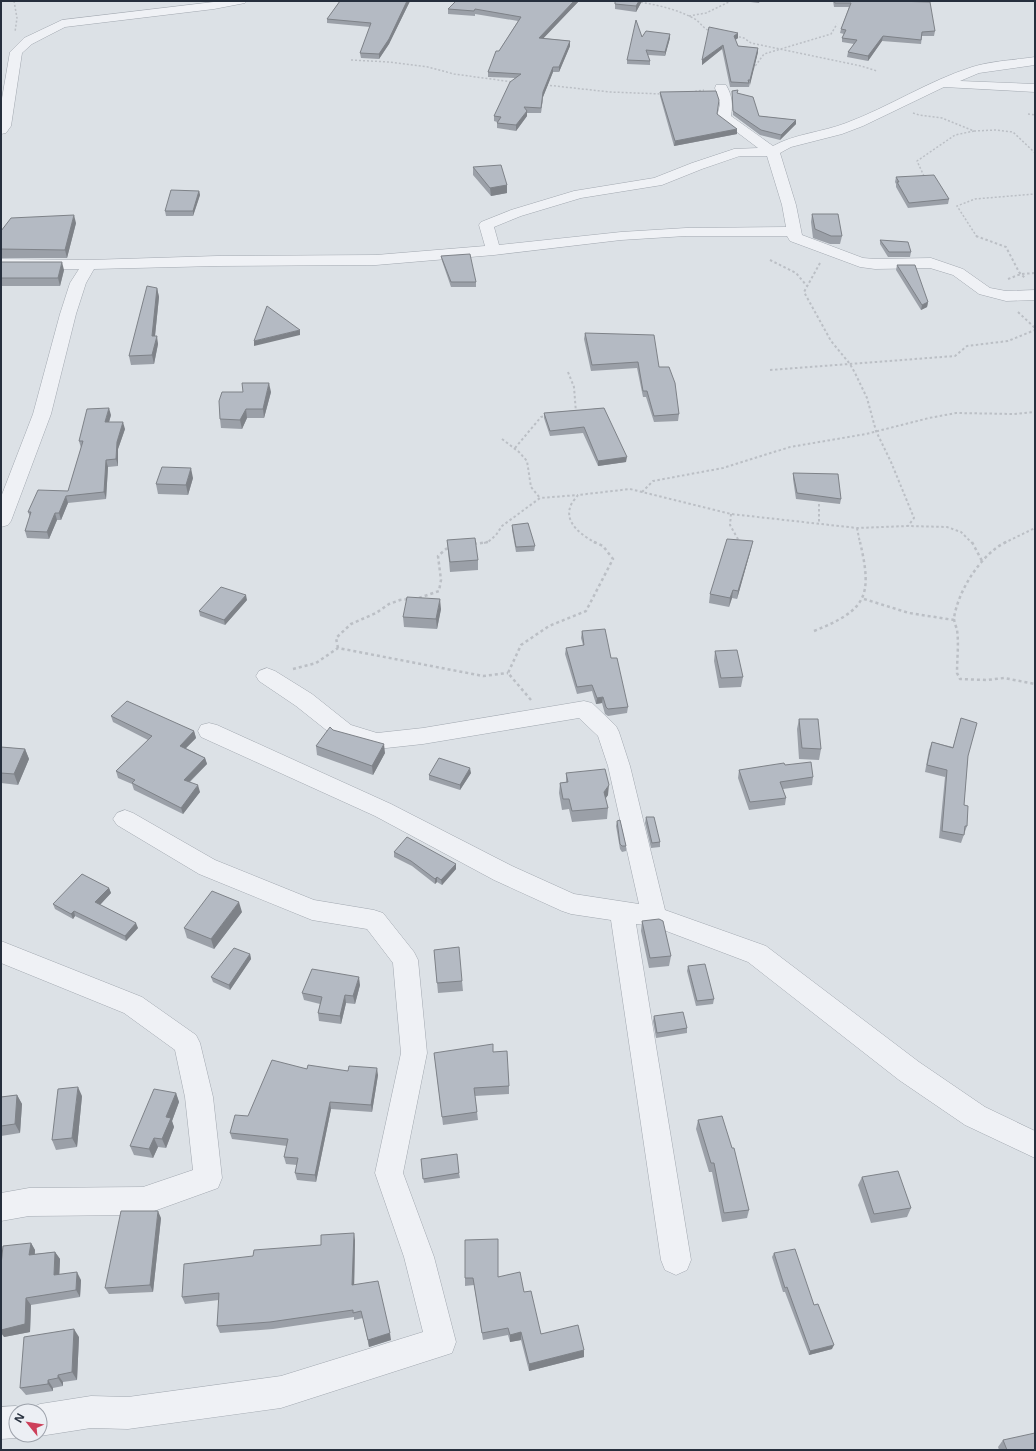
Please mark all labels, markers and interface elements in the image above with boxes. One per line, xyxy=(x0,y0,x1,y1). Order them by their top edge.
north arrow xyxy=(8,1403,48,1443)
text: N xyxy=(10,1410,28,1425)

